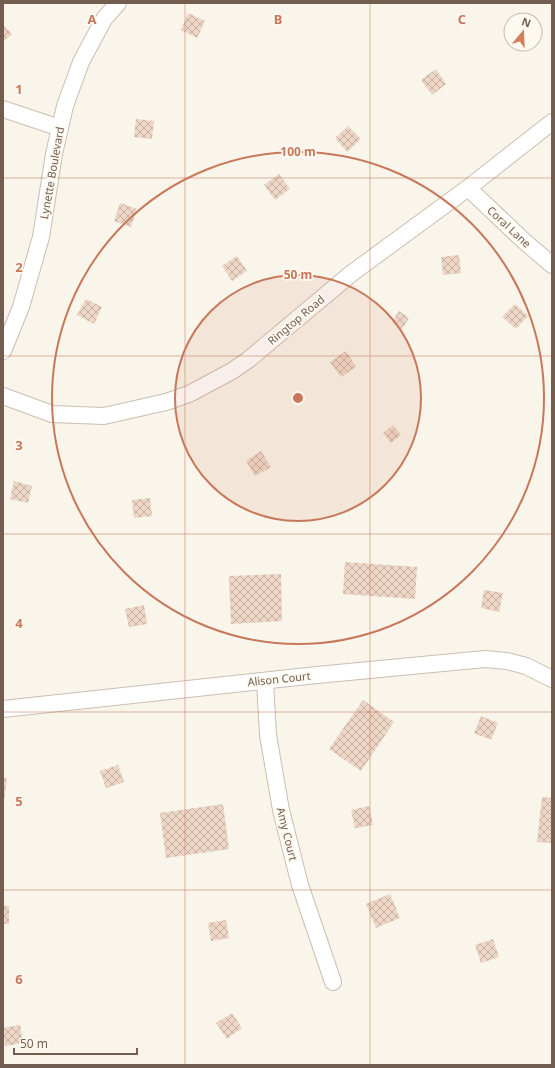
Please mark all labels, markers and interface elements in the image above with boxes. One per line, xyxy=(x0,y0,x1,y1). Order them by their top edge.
text: A xyxy=(88,10,97,28)
text: B xyxy=(274,10,282,28)
text: C xyxy=(458,10,466,28)
north arrow xyxy=(503,12,543,52)
text: N xyxy=(520,14,533,31)
text: 1 xyxy=(15,80,23,98)
street label: Lynette Boulevard xyxy=(36,125,67,220)
text: 100 m xyxy=(280,143,316,160)
street label: Coral Lane xyxy=(484,202,534,251)
text: 2 xyxy=(15,258,23,276)
text: 50 m xyxy=(284,266,312,283)
street label: Ringtop Road xyxy=(264,291,327,348)
centre of rings xyxy=(291,391,305,405)
text: 3 xyxy=(15,436,23,454)
text: 4 xyxy=(15,614,23,632)
street label: Alison Court xyxy=(247,668,311,689)
text: 5 xyxy=(15,792,23,810)
street label: Amy Court xyxy=(274,806,301,862)
text: 6 xyxy=(15,970,23,988)
scale bar xyxy=(14,1030,137,1056)
text: 50 m xyxy=(20,1035,48,1052)

